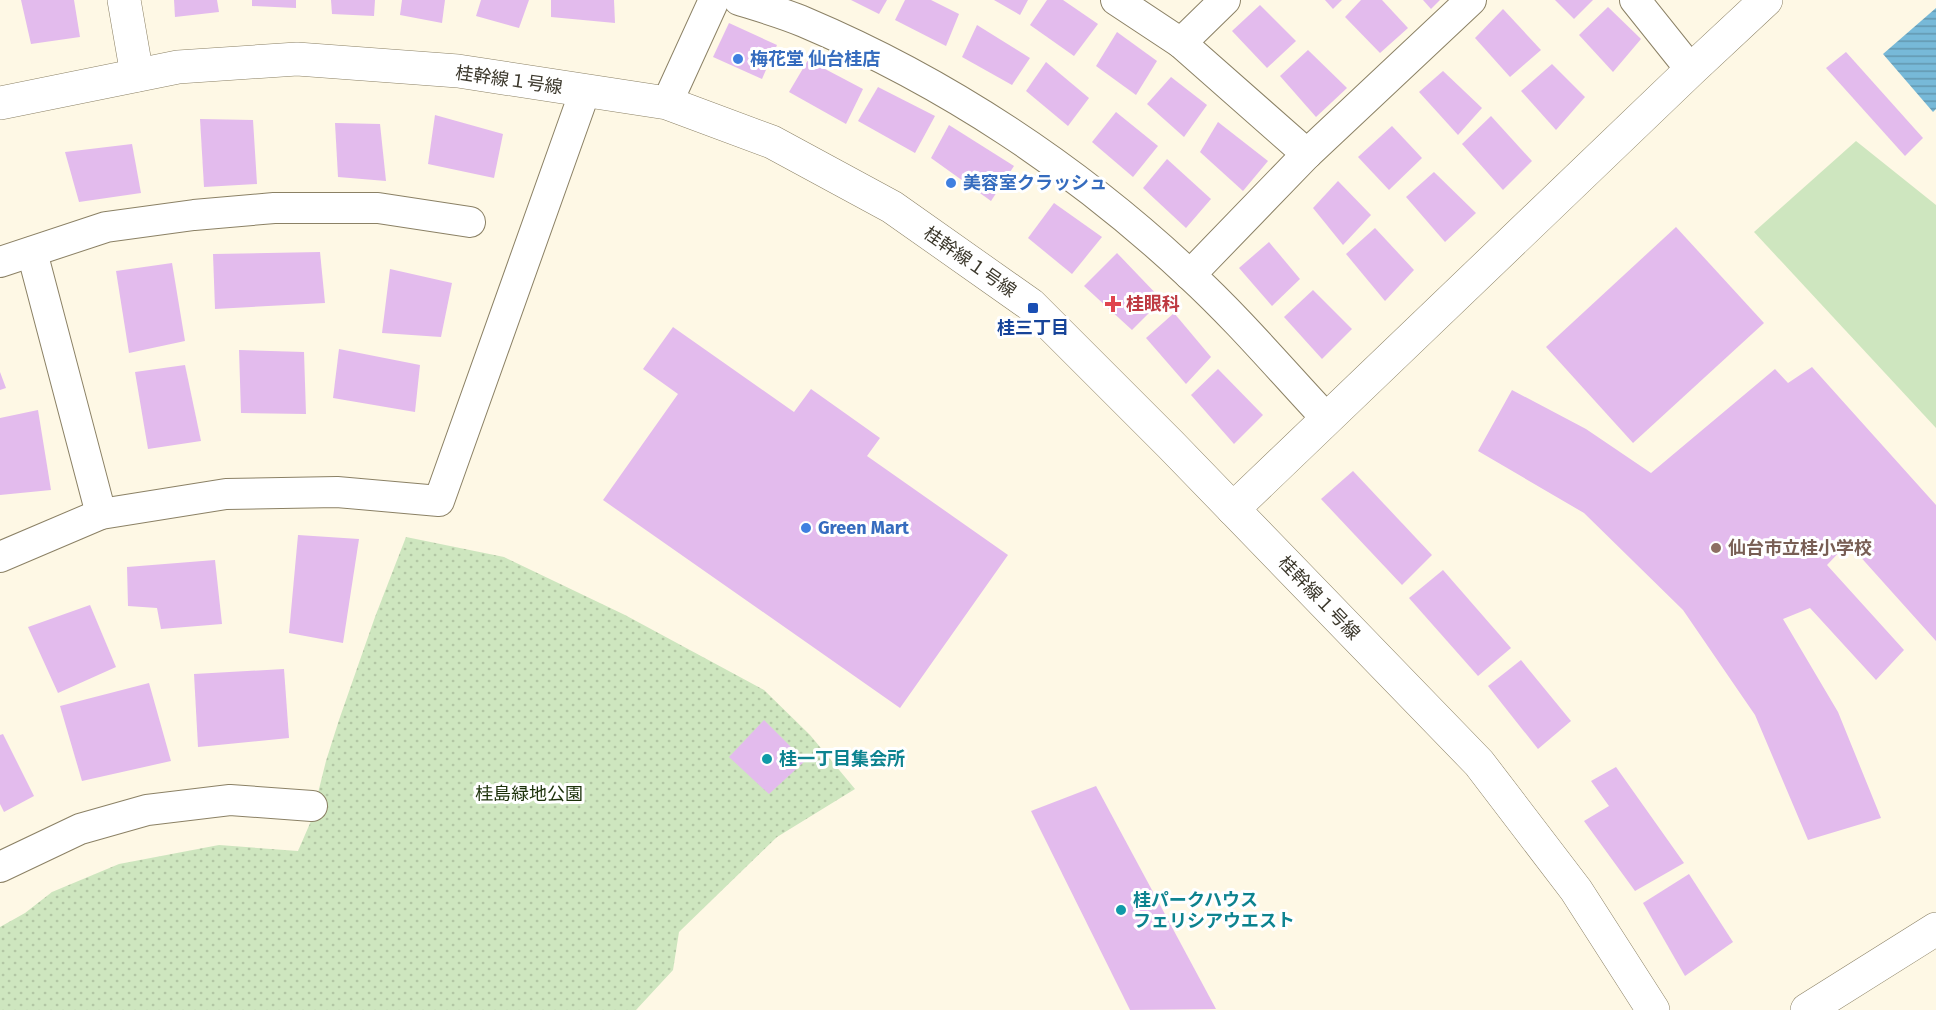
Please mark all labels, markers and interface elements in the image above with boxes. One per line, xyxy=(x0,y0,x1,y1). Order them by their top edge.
place label: 梅花堂 仙台桂店 xyxy=(750,48,880,70)
marker: 梅花堂 仙台桂店 xyxy=(731,52,745,66)
street label: 桂幹線１号線 xyxy=(454,62,564,98)
place label: 美容室クラッシュ xyxy=(963,172,1107,194)
marker: 美容室クラッシュ xyxy=(944,176,958,190)
street label: 桂幹線１号線 xyxy=(919,222,1021,302)
place label: 桂眼科 xyxy=(1126,293,1180,315)
marker: 桂眼科 xyxy=(1104,295,1122,313)
marker: 桂三丁目 xyxy=(1026,301,1040,315)
place label: 桂三丁目 xyxy=(997,317,1069,339)
place label: Green Mart xyxy=(818,517,910,539)
marker: Green Mart xyxy=(799,521,813,535)
place label: 仙台市立桂小学校 xyxy=(1728,537,1872,559)
marker: 仙台市立桂小学校 xyxy=(1709,541,1723,555)
street label: 桂幹線１号線 xyxy=(1274,552,1364,644)
place label: 桂一丁目集会所 xyxy=(779,748,905,770)
marker: 桂一丁目集会所 xyxy=(760,752,774,766)
park label: 桂島緑地公園 xyxy=(475,783,583,805)
place label: 桂パークハウス フェリシアウエスト xyxy=(1133,889,1295,932)
marker: 桂パークハウス フェリシアウエスト xyxy=(1114,903,1128,917)

